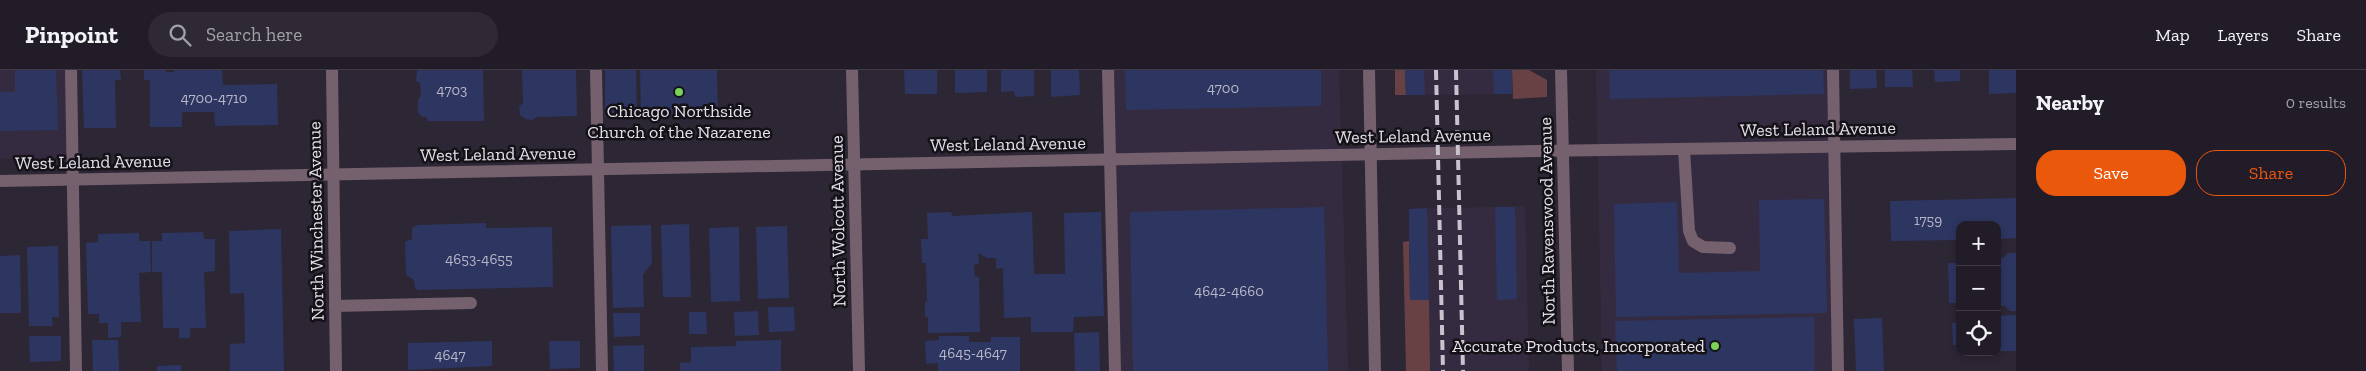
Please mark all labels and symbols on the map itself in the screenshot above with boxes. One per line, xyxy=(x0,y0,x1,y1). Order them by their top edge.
house number: 4700 xyxy=(1207,79,1239,97)
house number: 4703 xyxy=(437,81,467,99)
marker: Chicago Northside Church of the Nazarene xyxy=(673,86,685,98)
house number: 4700-4710 xyxy=(181,89,247,107)
place label: Chicago Northside Church of the Nazarene xyxy=(587,100,771,143)
street label: North Ravenswood Avenue xyxy=(1534,117,1560,325)
street label: West Leland Avenue xyxy=(1740,117,1896,141)
street label: North Winchester Avenue xyxy=(303,121,329,321)
street label: West Leland Avenue xyxy=(1335,124,1491,148)
street label: West Leland Avenue xyxy=(930,132,1086,156)
street label: North Wolcott Avenue xyxy=(826,135,850,307)
street label: West Leland Avenue xyxy=(420,142,576,166)
street label: West Leland Avenue xyxy=(15,150,171,174)
house number: 1759 xyxy=(1914,211,1942,229)
house number: 4653-4655 xyxy=(445,250,513,268)
house number: 4642-4660 xyxy=(1194,282,1264,300)
place label: Accurate Products, Incorporated xyxy=(1452,335,1705,357)
marker: Accurate Products, Incorporated xyxy=(1709,340,1721,352)
house number: 4645-4647 xyxy=(939,344,1007,362)
house number: 4647 xyxy=(435,346,465,364)

